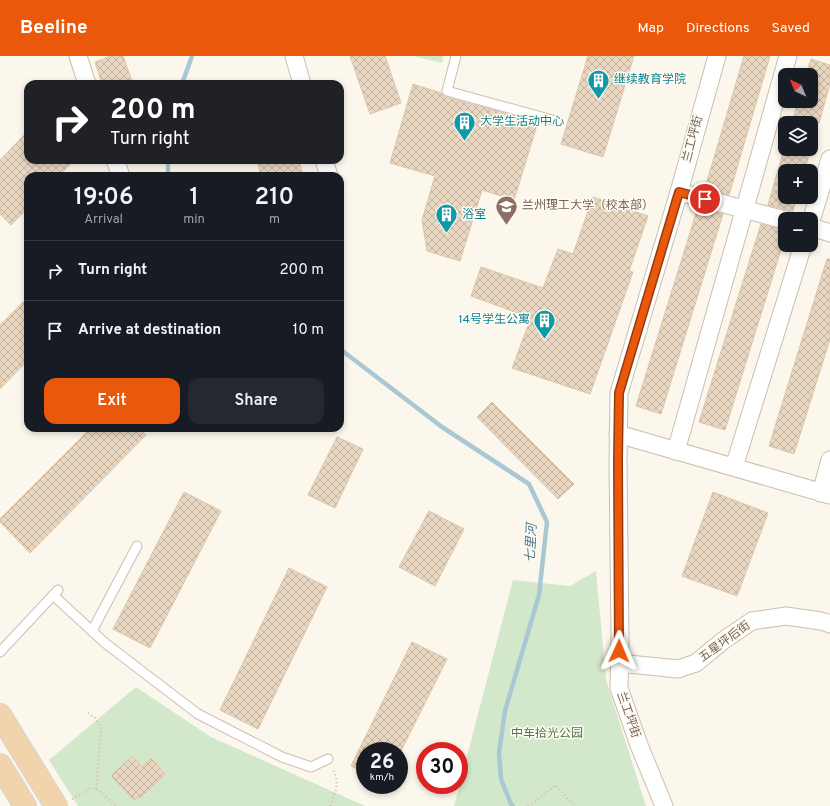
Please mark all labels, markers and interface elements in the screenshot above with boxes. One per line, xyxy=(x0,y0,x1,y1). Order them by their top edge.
text: Beeline xyxy=(20,16,88,40)
text: Map xyxy=(638,20,664,37)
text: Directions xyxy=(686,20,750,37)
text: Saved xyxy=(772,20,810,37)
building icon: 继续教育学院 xyxy=(585,67,611,100)
north arrow xyxy=(778,68,818,108)
map controls xyxy=(778,68,818,252)
place label: 继续教育学院 xyxy=(614,72,686,88)
text: 200 m xyxy=(110,93,196,129)
icon: right xyxy=(44,96,96,148)
building icon: 大学生活动中心 xyxy=(451,109,477,142)
place label: 大学生活动中心 xyxy=(480,114,564,130)
street label: 兰工坪街 xyxy=(679,114,707,164)
button: layers xyxy=(778,116,818,156)
text: Turn right xyxy=(110,128,190,151)
button: + xyxy=(778,164,818,204)
pin xyxy=(688,182,722,216)
text: 19:06 xyxy=(74,183,134,213)
text: 1 xyxy=(189,183,199,213)
text: 210 xyxy=(255,183,294,213)
icon: arrive xyxy=(694,188,716,210)
school or university icon: 兰州理工大学（校本部） xyxy=(493,193,519,226)
place label: 兰州理工大学（校本部） xyxy=(522,198,654,214)
building icon: 浴室 xyxy=(433,202,459,235)
place label: 浴室 xyxy=(462,207,486,223)
text: Arrival xyxy=(84,212,123,228)
text: min xyxy=(183,212,205,228)
text: m xyxy=(269,212,280,228)
button: − xyxy=(778,212,818,252)
icon: right xyxy=(44,260,66,282)
text: Turn right xyxy=(78,261,147,280)
text: 200 m xyxy=(279,261,324,280)
building icon: 14号学生公寓 xyxy=(532,307,558,340)
place label: 14号学生公寓 xyxy=(458,312,530,328)
icon: arrive xyxy=(44,320,66,342)
text: Arrive at destination xyxy=(78,321,221,340)
text: 10 m xyxy=(293,321,324,340)
button: Exit xyxy=(44,378,180,424)
button: Share xyxy=(188,378,324,424)
water label: 七里河 xyxy=(523,520,541,563)
street label: 五星坪后街 xyxy=(696,618,754,666)
position arrow xyxy=(598,630,640,672)
street label: 兰工坪街 xyxy=(613,690,643,740)
park label: 中车·拾光公园 xyxy=(511,726,583,742)
speed limit sign: 30 xyxy=(416,742,468,794)
text: 26 xyxy=(370,750,394,776)
text: km/h xyxy=(370,771,394,784)

